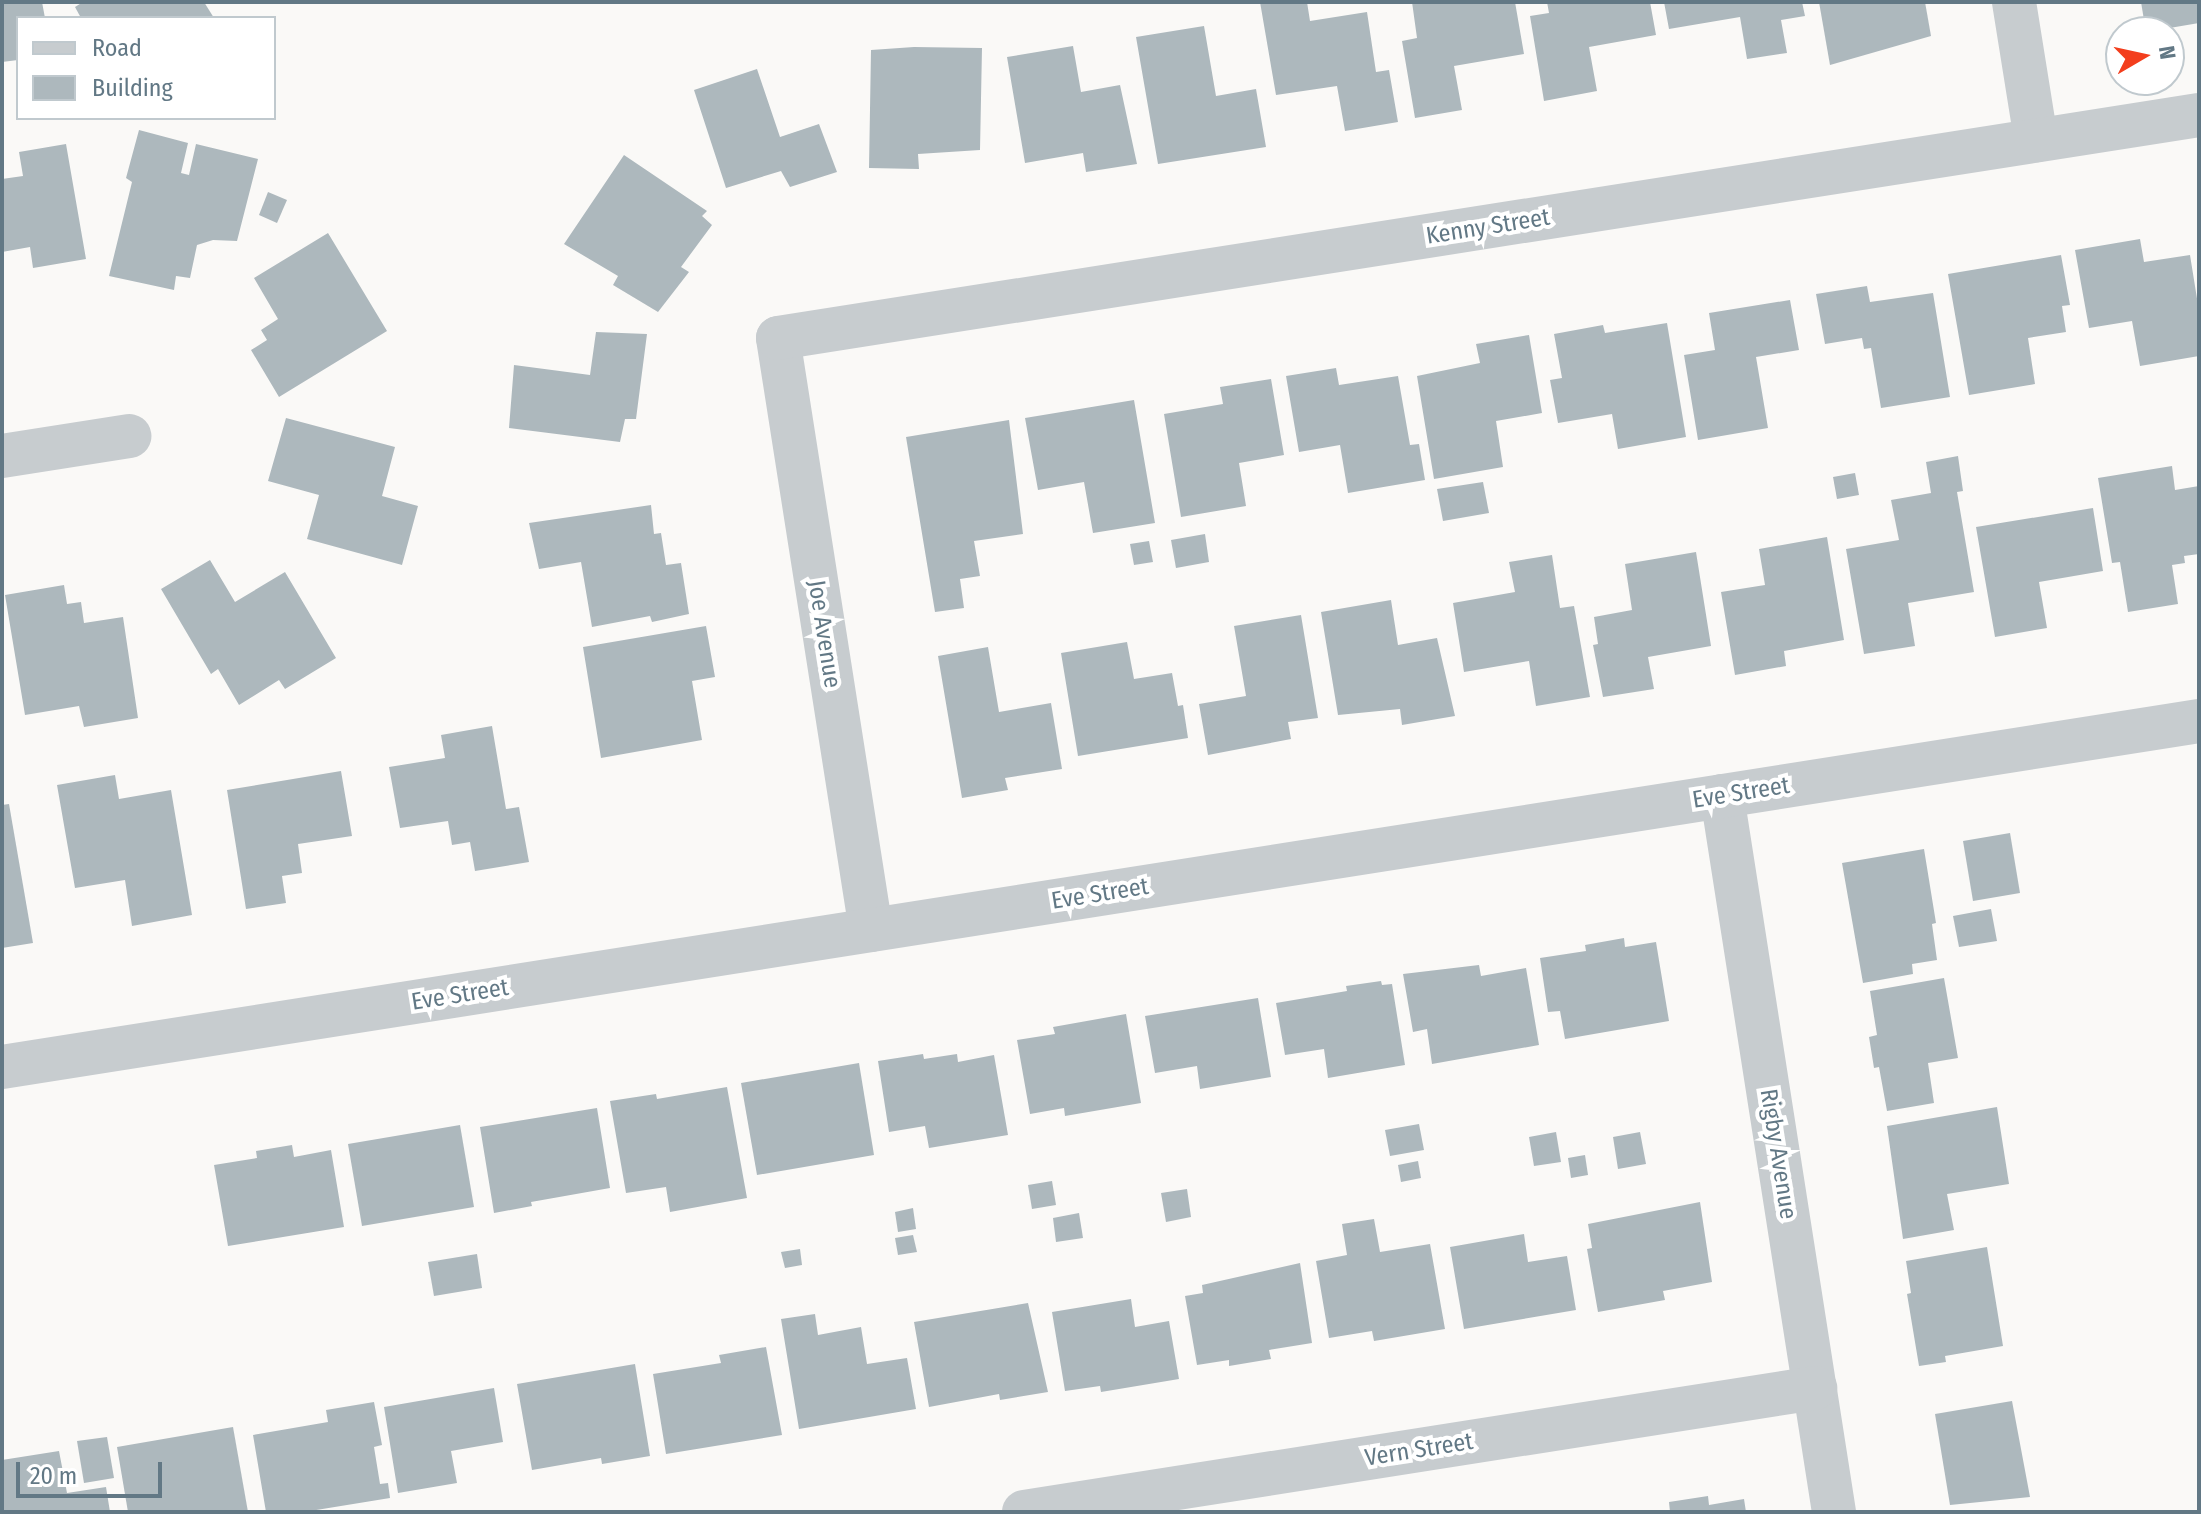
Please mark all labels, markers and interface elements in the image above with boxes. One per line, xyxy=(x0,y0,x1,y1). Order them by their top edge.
legend xyxy=(16,16,276,120)
north arrow xyxy=(2105,16,2185,96)
text: Road xyxy=(92,34,142,62)
text: N xyxy=(2153,44,2182,61)
text: Building xyxy=(92,74,173,102)
street label: Kenny Street xyxy=(1424,203,1552,251)
street label: Joe Avenue xyxy=(801,578,847,690)
street label: Eve Street xyxy=(1690,771,1792,815)
street label: Eve Street xyxy=(1049,872,1151,916)
street label: Eve Street xyxy=(409,973,511,1017)
street label: Rigby Avenue xyxy=(1753,1087,1803,1221)
street label: Vern Street xyxy=(1363,1427,1475,1473)
scale bar xyxy=(20,1446,166,1496)
text: 20 m xyxy=(30,1462,77,1490)

